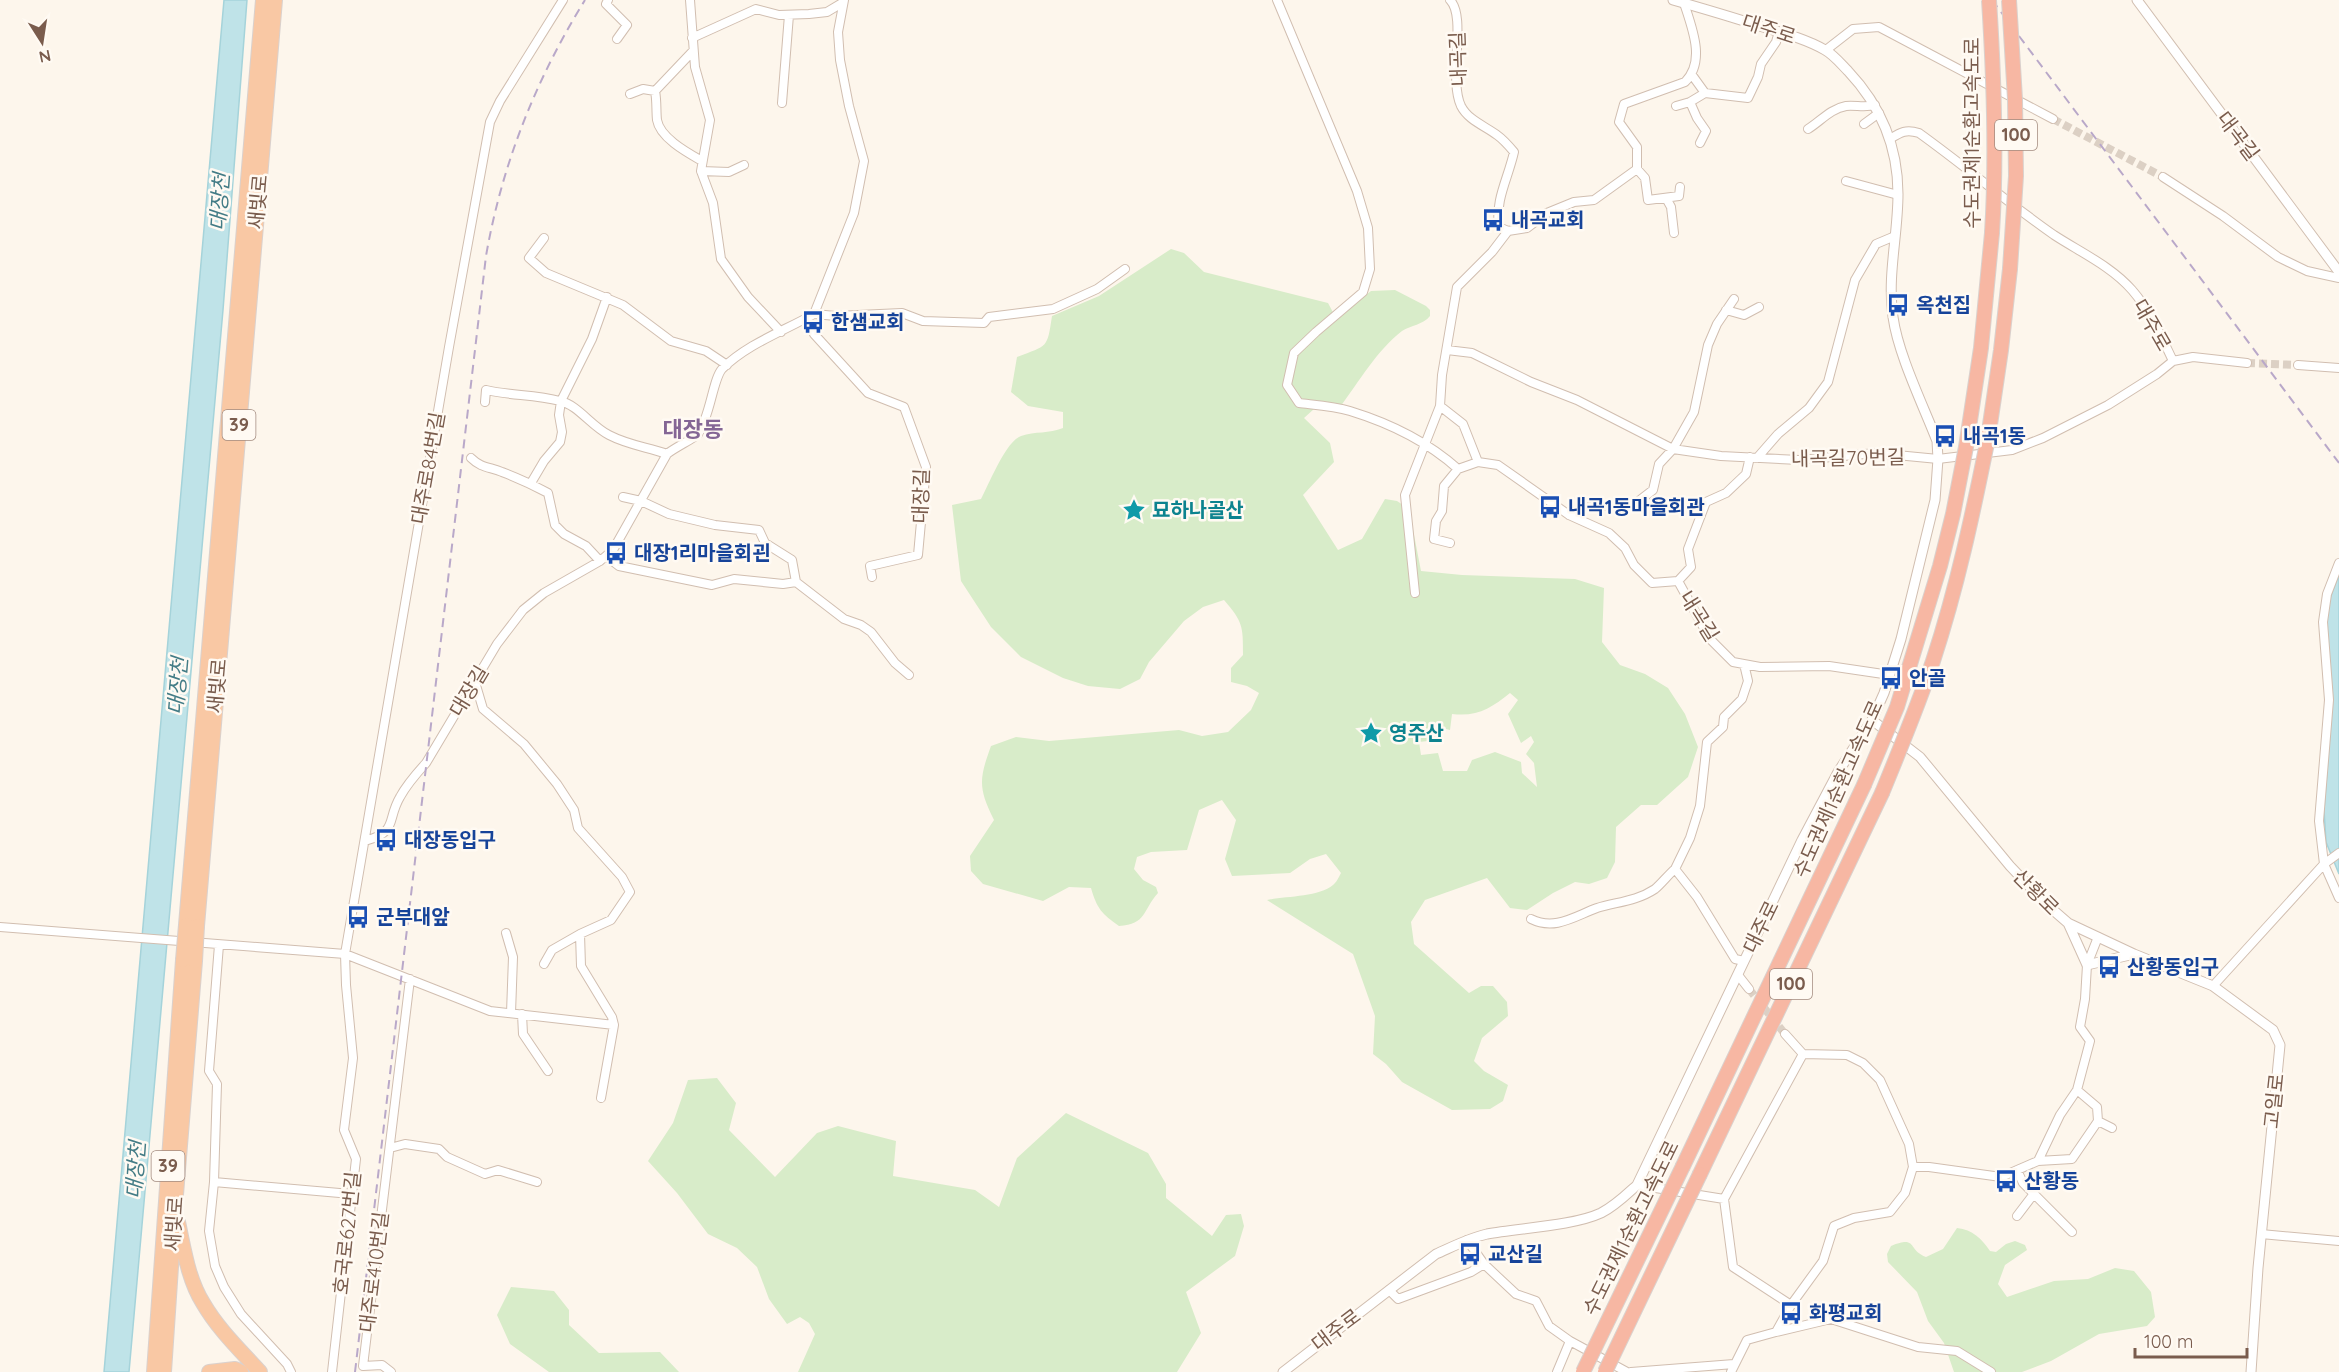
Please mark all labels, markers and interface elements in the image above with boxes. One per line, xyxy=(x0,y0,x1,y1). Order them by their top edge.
street label: 대주로 xyxy=(1739,8,1799,49)
north arrow xyxy=(12,12,72,72)
street label: 내곡길 xyxy=(1444,31,1471,87)
street label: 수도권제1순환고속도로 xyxy=(1959,37,1984,229)
text: N xyxy=(37,46,53,68)
street label: 대곡길 xyxy=(2212,106,2265,165)
road number: 100 xyxy=(1995,120,2037,150)
water label: 대장천 xyxy=(204,169,234,232)
street label: 새빛로 xyxy=(243,173,272,231)
bus stop icon: 내곡교회 xyxy=(1480,207,1506,233)
place label: 내곡교회 xyxy=(1511,207,1585,232)
bus stop icon: 옥천집 xyxy=(1885,292,1911,318)
place label: 옥천집 xyxy=(1916,292,1971,317)
street label: 대주로 xyxy=(2128,295,2177,355)
bus stop icon: 한샘교회 xyxy=(800,309,826,335)
place label: 한샘교회 xyxy=(831,309,905,334)
road number: 39 xyxy=(222,410,256,440)
street label: 대주로84번길 xyxy=(405,410,450,526)
district label: 대장동 xyxy=(663,415,723,443)
bus stop icon: 내곡1동 xyxy=(1932,423,1958,449)
place label: 내곡1동 xyxy=(1963,423,2026,448)
street label: 내곡길70번길 xyxy=(1791,444,1905,471)
street label: 대장길 xyxy=(907,468,934,524)
bus stop icon: 내곡1동마을회관 xyxy=(1537,494,1563,520)
place label: 내곡1동마을회관 xyxy=(1568,494,1705,519)
place icon: 묘하나골산 xyxy=(1121,497,1147,523)
place label: 묘하나골산 xyxy=(1152,497,1244,522)
bus stop icon: 대장1리마을회괸 xyxy=(603,540,629,566)
place label: 대장1리마을회괸 xyxy=(634,540,771,565)
street label: 내곡길 xyxy=(1674,586,1725,646)
water label: 대장천 xyxy=(162,653,193,716)
street label: 새빛로 xyxy=(202,657,231,715)
street label: 대장길 xyxy=(444,661,494,721)
bus stop icon: 안골 xyxy=(1878,665,1904,691)
place label: 안골 xyxy=(1909,665,1946,690)
street label: 수도권제1순환고속도로 xyxy=(1787,696,1888,881)
place icon: 영주산 xyxy=(1358,720,1384,746)
place label: 영주산 xyxy=(1389,720,1444,745)
bus stop icon: 대장동입구 xyxy=(373,827,399,853)
place label: 대장동입구 xyxy=(404,827,496,852)
street label: 산황로 xyxy=(2008,863,2065,920)
street label: 대주로 xyxy=(1737,896,1784,957)
bus stop icon: 군부대앞 xyxy=(345,904,371,930)
place label: 군부대앞 xyxy=(376,904,450,929)
bus stop icon: 산황동입구 xyxy=(2096,954,2122,980)
place label: 산황동입구 xyxy=(2127,954,2219,979)
road number: 100 xyxy=(1770,969,1812,999)
street label: 고일로 xyxy=(2258,1072,2289,1130)
street label: 수도권제1순환고속도로 xyxy=(1577,1136,1684,1319)
water label: 대장천 xyxy=(120,1137,150,1200)
road number: 39 xyxy=(152,1151,184,1181)
bus stop icon: 산황동 xyxy=(1993,1168,2019,1194)
place label: 산황동 xyxy=(2024,1168,2079,1193)
street label: 호국로627번길 xyxy=(328,1170,365,1296)
street label: 새빛로 xyxy=(159,1196,188,1252)
street label: 대주로410번길 xyxy=(354,1210,393,1334)
bus stop icon: 교산길 xyxy=(1457,1241,1483,1267)
place label: 교산길 xyxy=(1488,1241,1543,1266)
bus stop icon: 화평교회 xyxy=(1778,1300,1804,1326)
place label: 화평교회 xyxy=(1809,1300,1883,1325)
street label: 대주로 xyxy=(1306,1303,1365,1356)
scale bar xyxy=(2135,1321,2248,1359)
text: 100 m xyxy=(2144,1330,2193,1353)

